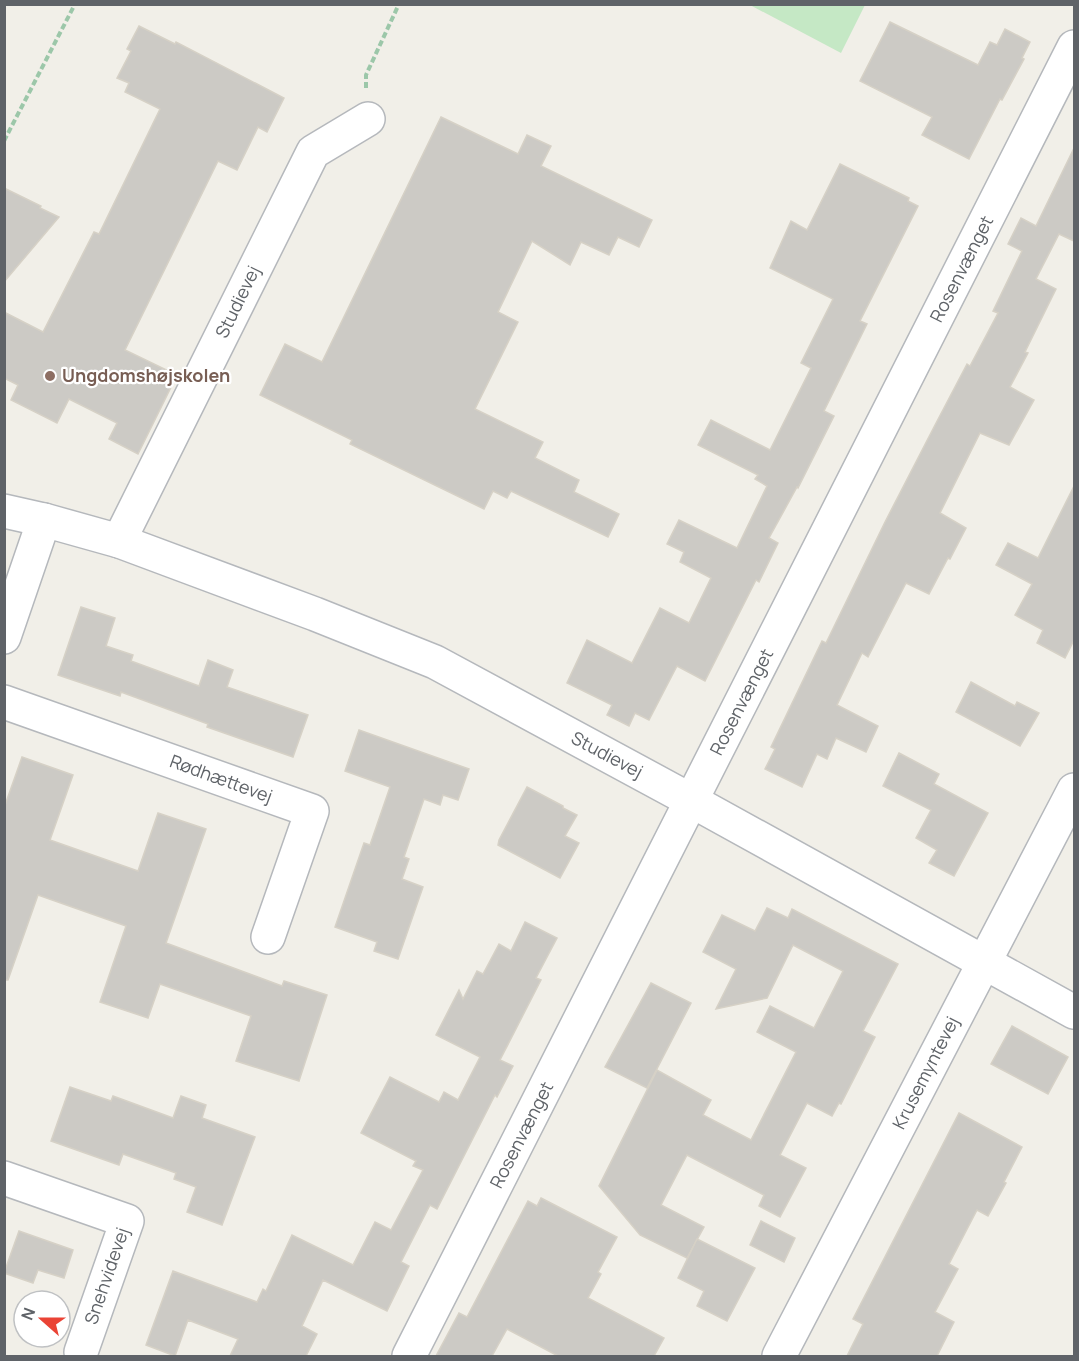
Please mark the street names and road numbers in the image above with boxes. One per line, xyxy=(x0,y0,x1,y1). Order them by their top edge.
street label: Rosenvænget xyxy=(924,211,998,326)
street label: Studievej xyxy=(209,261,265,342)
street label: Rosenvænget xyxy=(704,644,778,759)
street label: Studievej xyxy=(567,725,647,783)
street label: Rødhættevej xyxy=(167,748,276,808)
street label: Krusemyntevej xyxy=(886,1012,964,1133)
street label: Rosenvænget xyxy=(484,1077,558,1192)
street label: Snehvidevej xyxy=(78,1224,134,1327)

